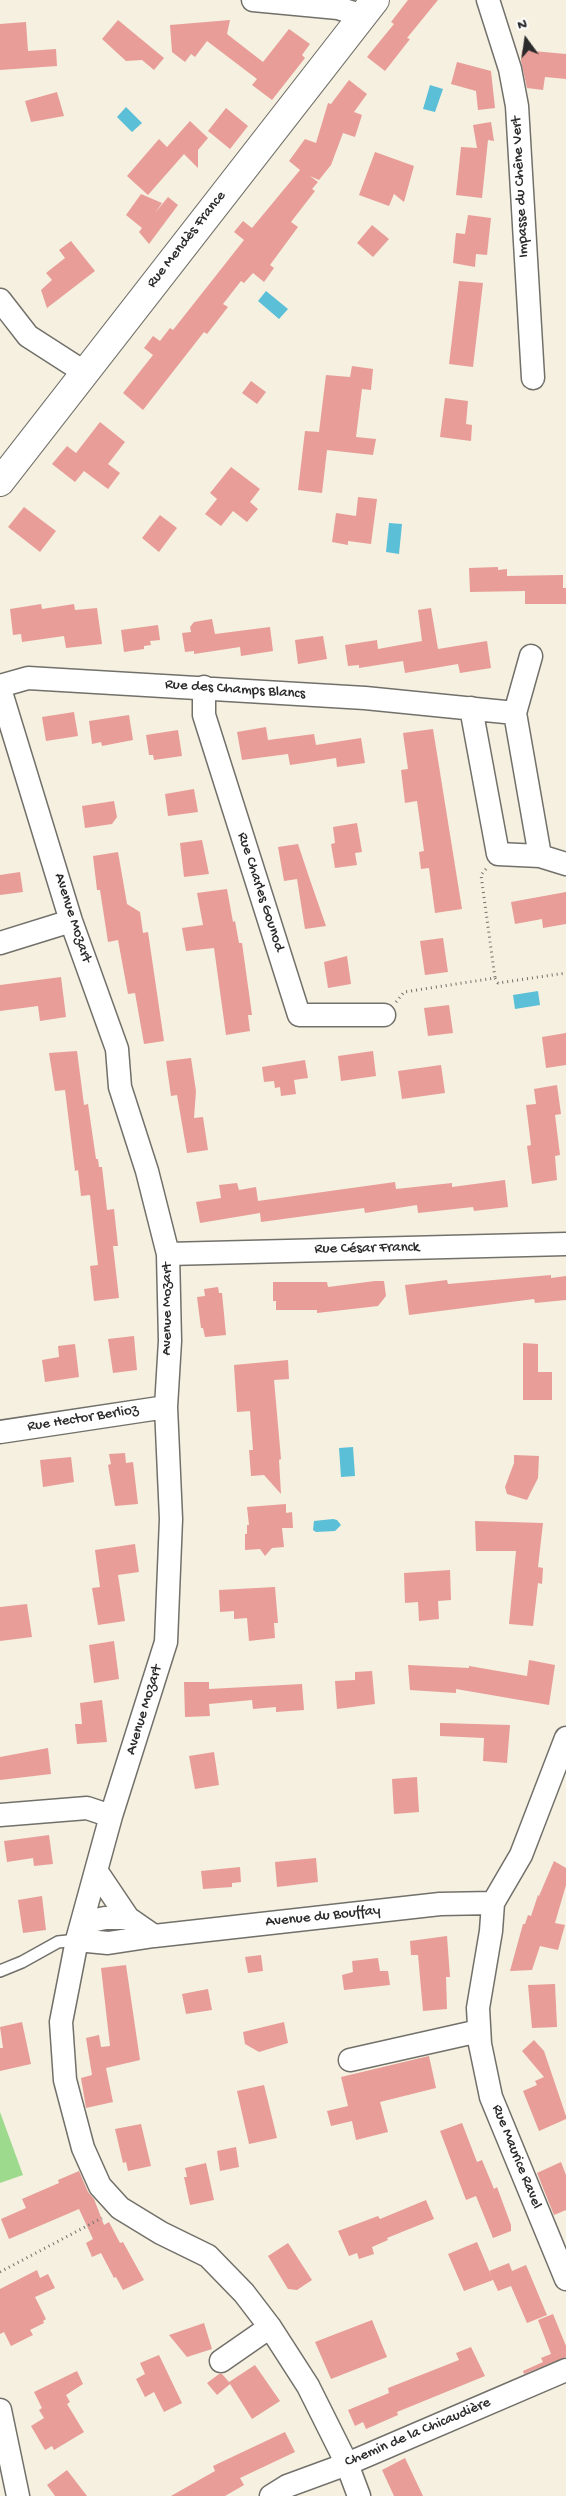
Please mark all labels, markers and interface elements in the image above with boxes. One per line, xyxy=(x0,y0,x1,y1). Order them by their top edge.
north arrow xyxy=(501,15,551,65)
text: N xyxy=(516,16,529,34)
street label: Impasse du Chêne Vert xyxy=(508,116,534,258)
street label: Rue Mendès France xyxy=(143,188,231,292)
street label: Rue des Champs Blancs xyxy=(164,676,306,704)
street label: Rue Charles Gounod xyxy=(232,830,288,954)
street label: Avenue Mozart xyxy=(49,871,95,965)
street label: Rue César Franck xyxy=(314,1239,420,1259)
street label: Avenue Mozart xyxy=(159,1262,177,1356)
street label: Rue Hector Berlioz xyxy=(26,1401,140,1437)
street label: Avenue Mozart xyxy=(123,1663,167,1757)
street label: Avenue du Bouffay xyxy=(265,1902,381,1932)
street label: Rue Maurice Ravel xyxy=(487,2102,545,2212)
street label: Chemin de la Chicaudière xyxy=(342,2394,494,2472)

